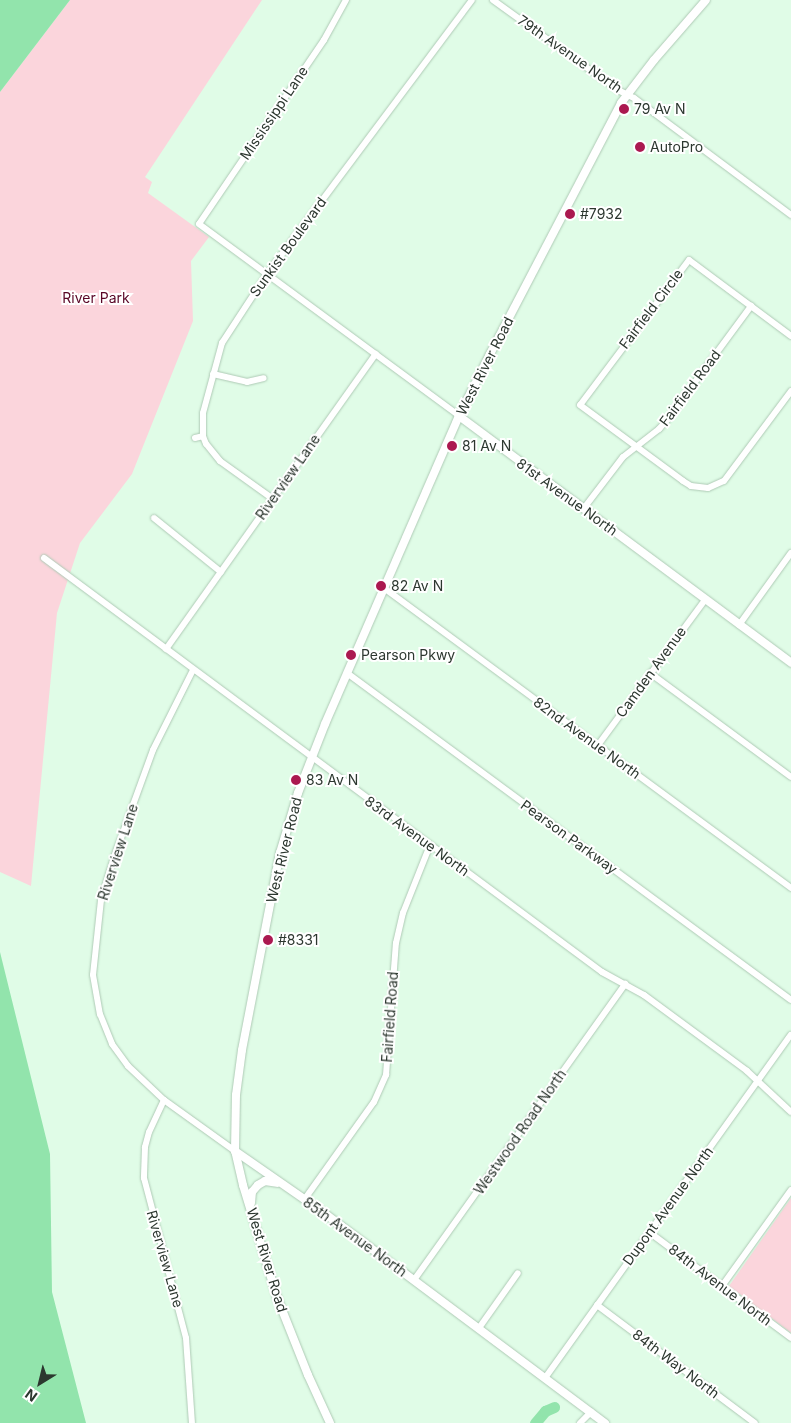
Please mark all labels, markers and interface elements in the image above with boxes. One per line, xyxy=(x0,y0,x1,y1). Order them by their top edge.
street label: 79th Avenue North xyxy=(514,12,626,96)
street label: Mississippi Lane xyxy=(237,63,311,163)
place label: 79 Av N xyxy=(634,101,685,117)
marker: 79 Av N xyxy=(618,103,630,115)
place label: AutoPro xyxy=(650,139,703,155)
marker: AutoPro xyxy=(634,141,646,153)
street label: Sunkist Boulevard xyxy=(246,194,330,300)
place label: #7932 xyxy=(580,206,623,222)
marker: #7932 xyxy=(564,208,576,220)
street label: Fairfield Circle xyxy=(616,266,686,352)
park label: River Park xyxy=(62,290,130,306)
street label: West River Road xyxy=(453,314,517,418)
street label: Fairfield Road xyxy=(656,347,724,429)
street label: Riverview Lane xyxy=(252,431,324,523)
place label: 81 Av N xyxy=(462,438,511,454)
marker: 81 Av N xyxy=(446,440,458,452)
street label: 81st Avenue North xyxy=(513,455,621,539)
place label: 82 Av N xyxy=(391,578,443,594)
marker: 82 Av N xyxy=(375,580,387,592)
street label: Camden Avenue xyxy=(612,623,690,721)
place label: Pearson Pkwy xyxy=(361,647,455,663)
marker: Pearson Pkwy xyxy=(345,649,357,661)
street label: 82nd Avenue North xyxy=(530,693,644,783)
place label: 83 Av N xyxy=(306,772,358,788)
marker: 83 Av N xyxy=(290,774,302,786)
street label: 83rd Avenue North xyxy=(361,792,473,880)
street label: West River Road xyxy=(263,795,305,905)
street label: Pearson Parkway xyxy=(517,796,621,878)
street label: Riverview Lane xyxy=(94,802,142,902)
place label: #8331 xyxy=(278,932,319,948)
marker: #8331 xyxy=(262,934,274,946)
street label: Fairfield Road xyxy=(378,971,402,1063)
street label: Westwood Road North xyxy=(470,1066,570,1198)
street label: Dupont Avenue North xyxy=(619,1143,717,1269)
street label: 85th Avenue North xyxy=(300,1194,410,1280)
street label: West River Road xyxy=(243,1206,291,1314)
street label: Riverview Lane xyxy=(143,1208,187,1310)
street label: 84th Avenue North xyxy=(665,1241,775,1329)
street label: 84th Way North xyxy=(629,1326,723,1402)
north arrow xyxy=(15,1358,65,1408)
text: N xyxy=(22,1386,40,1406)

